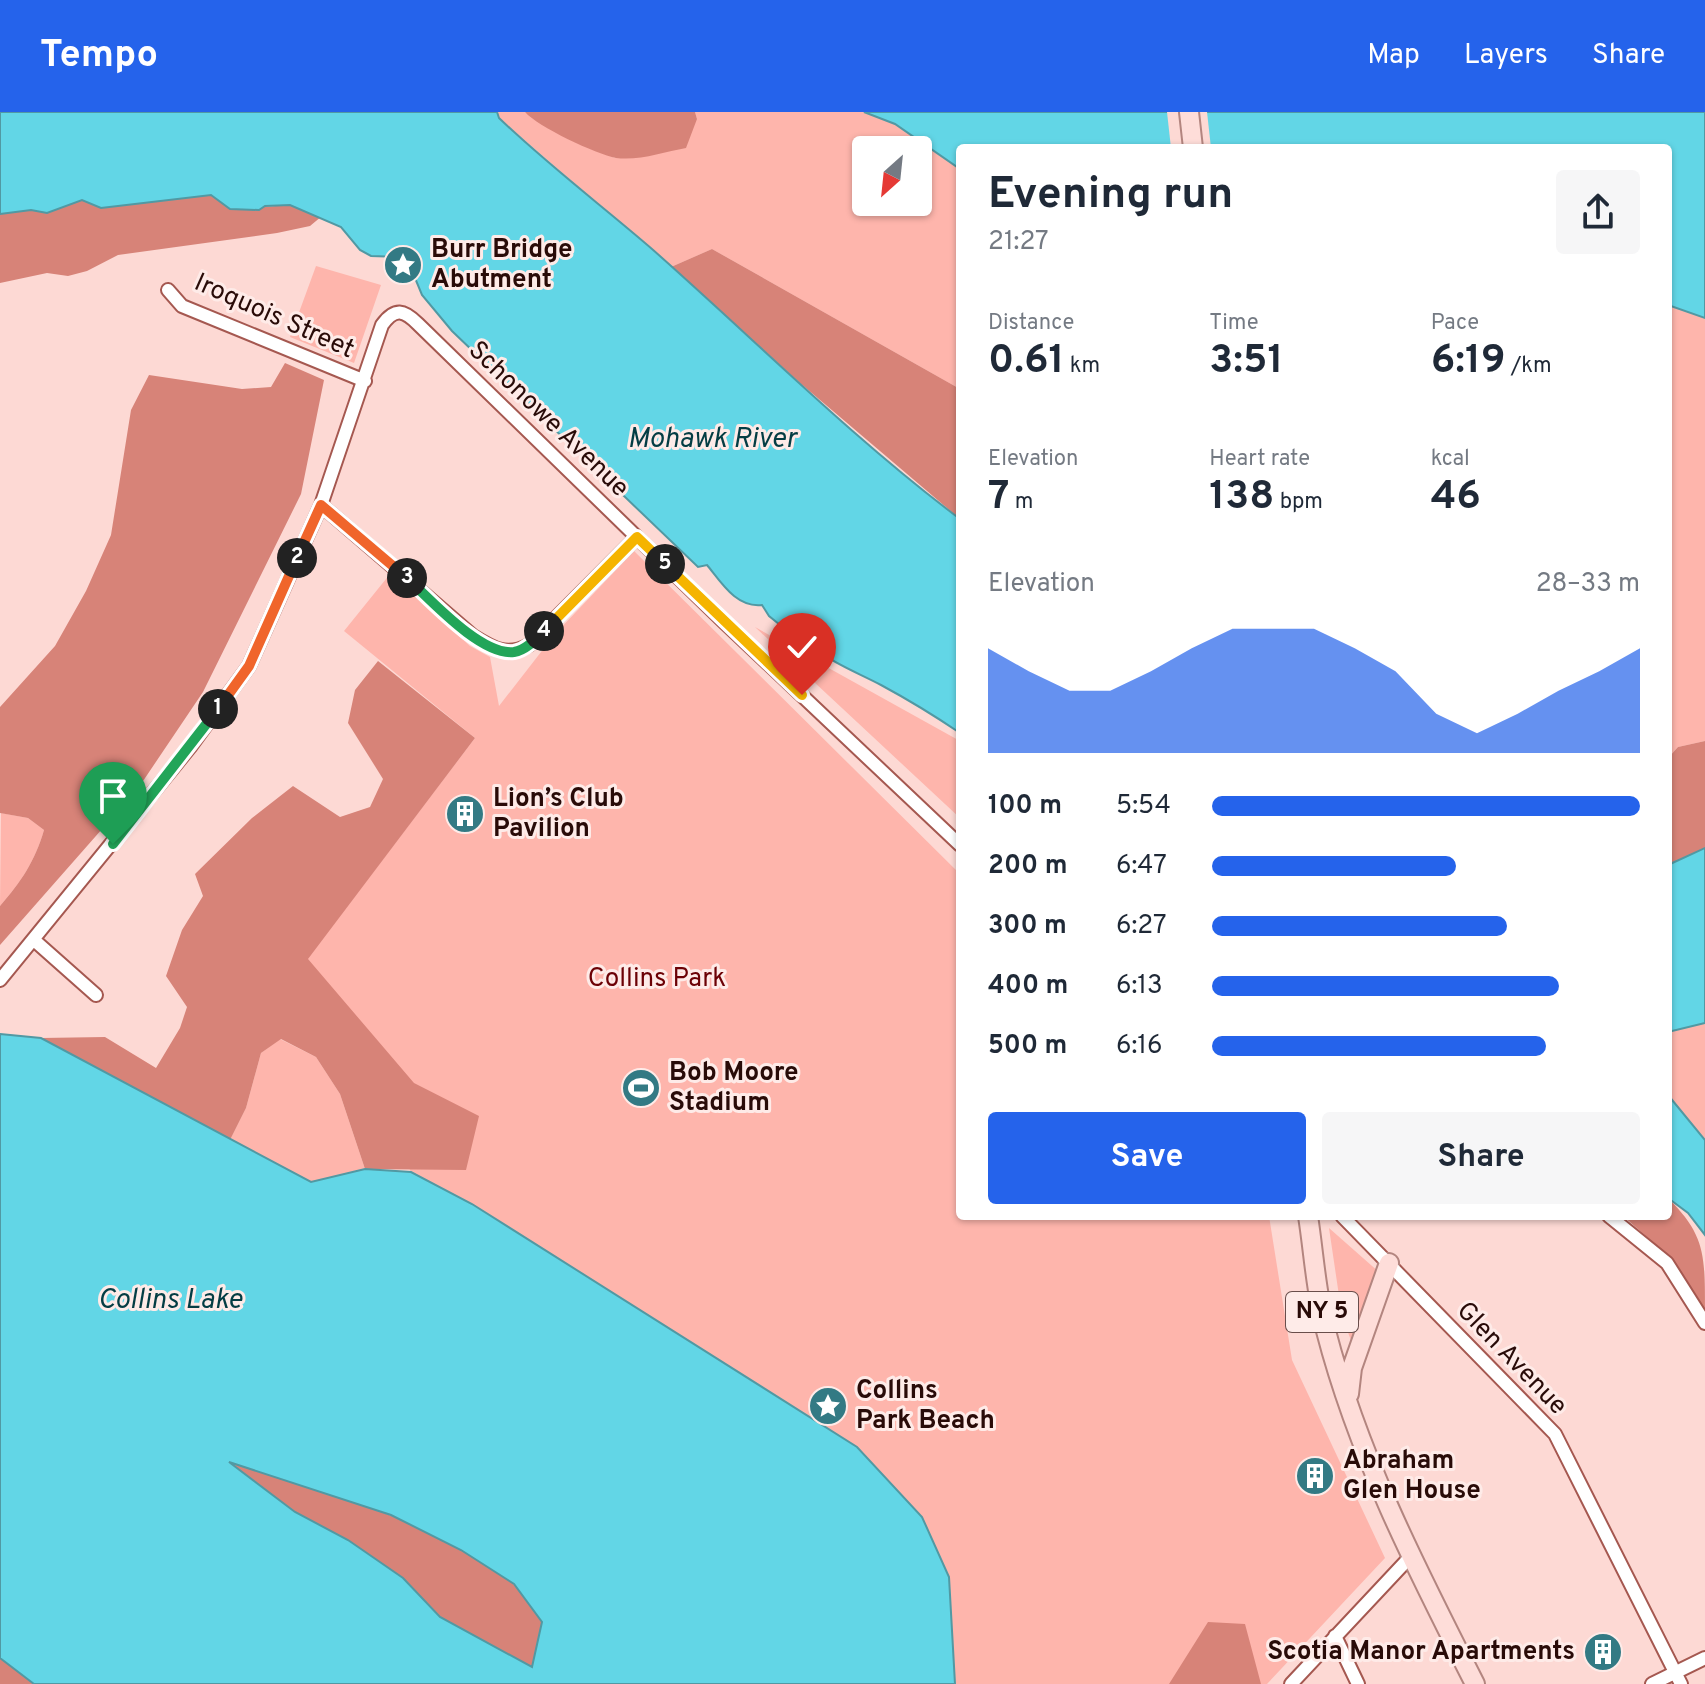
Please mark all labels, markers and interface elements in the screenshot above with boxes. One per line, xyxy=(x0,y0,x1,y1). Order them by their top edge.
text: Tempo xyxy=(40,32,158,81)
text: Map xyxy=(1367,38,1420,74)
text: Layers xyxy=(1464,38,1548,74)
text: Share xyxy=(1592,38,1665,74)
north arrow xyxy=(852,136,932,216)
map controls xyxy=(852,136,932,216)
text: Evening run xyxy=(988,168,1233,224)
button: share xyxy=(1556,170,1640,254)
text: 21:27 xyxy=(988,226,1049,259)
place label: Burr Bridge Abutment xyxy=(431,234,572,297)
place icon: Burr Bridge Abutment xyxy=(382,244,424,286)
street label: Iroquois Street xyxy=(189,267,359,367)
text: Distance xyxy=(988,310,1074,337)
text: Time xyxy=(1209,310,1259,337)
text: Pace xyxy=(1431,310,1479,337)
street label: Schonowe Avenue xyxy=(461,335,635,505)
text: 0.61 xyxy=(988,337,1065,387)
text: 3:51 xyxy=(1209,337,1283,387)
text: 6:19 xyxy=(1431,337,1506,387)
text: km xyxy=(1065,353,1100,380)
text: /km xyxy=(1506,353,1552,380)
water label: Mohawk River xyxy=(628,422,799,458)
text: Elevation xyxy=(988,446,1078,473)
text: Heart rate xyxy=(1209,446,1310,473)
text: kcal xyxy=(1431,446,1470,473)
text: 7 xyxy=(988,473,1009,523)
text: 138 xyxy=(1209,473,1274,523)
text: 46 xyxy=(1431,473,1481,523)
text: m xyxy=(1009,489,1033,516)
text: bpm xyxy=(1274,489,1323,516)
pin: 2 xyxy=(277,538,317,578)
text: 2 xyxy=(290,544,304,571)
pin: 5 xyxy=(645,544,685,584)
text: 5 xyxy=(658,550,672,577)
pin: 3 xyxy=(387,558,427,598)
text: 3 xyxy=(400,564,414,591)
text: Elevation xyxy=(988,568,1095,601)
text: 28–33 m xyxy=(1536,568,1640,601)
pin: 4 xyxy=(524,611,564,651)
pin xyxy=(768,613,836,695)
text: 4 xyxy=(537,617,551,644)
icon: check xyxy=(780,625,824,669)
pin: 1 xyxy=(198,689,238,729)
text: 1 xyxy=(214,695,222,722)
pin xyxy=(79,762,147,844)
icon: arrive xyxy=(91,774,135,818)
place label: Lion’s Club Pavilion xyxy=(493,783,624,846)
text: 100 m xyxy=(988,790,1062,823)
text: 5:54 xyxy=(1116,790,1171,823)
building icon: Lion’s Club Pavilion xyxy=(444,793,486,835)
text: 200 m xyxy=(988,850,1067,883)
text: 6:47 xyxy=(1116,850,1167,883)
text: 300 m xyxy=(988,910,1067,943)
text: 6:27 xyxy=(1116,910,1167,943)
park label: Collins Park xyxy=(588,963,726,996)
text: 400 m xyxy=(988,970,1068,1003)
text: 6:13 xyxy=(1116,970,1163,1003)
text: 500 m xyxy=(988,1030,1067,1063)
text: 6:16 xyxy=(1116,1030,1163,1063)
place label: Bob Moore Stadium xyxy=(669,1057,798,1120)
sports icon: Bob Moore Stadium xyxy=(620,1067,662,1109)
button: Save xyxy=(988,1112,1306,1204)
button: Share xyxy=(1322,1112,1640,1204)
water label: Collins Lake xyxy=(98,1283,243,1319)
road number: NY 5 xyxy=(1286,1292,1358,1332)
street label: Glen Avenue xyxy=(1449,1295,1573,1423)
place label: Collins Park Beach xyxy=(856,1375,995,1438)
place icon: Collins Park Beach xyxy=(807,1385,849,1427)
place label: Abraham Glen House xyxy=(1343,1445,1481,1508)
building icon: Abraham Glen House xyxy=(1294,1455,1336,1497)
building icon: Scotia Manor Apartments xyxy=(1582,1631,1624,1673)
place label: Scotia Manor Apartments xyxy=(1267,1636,1575,1669)

